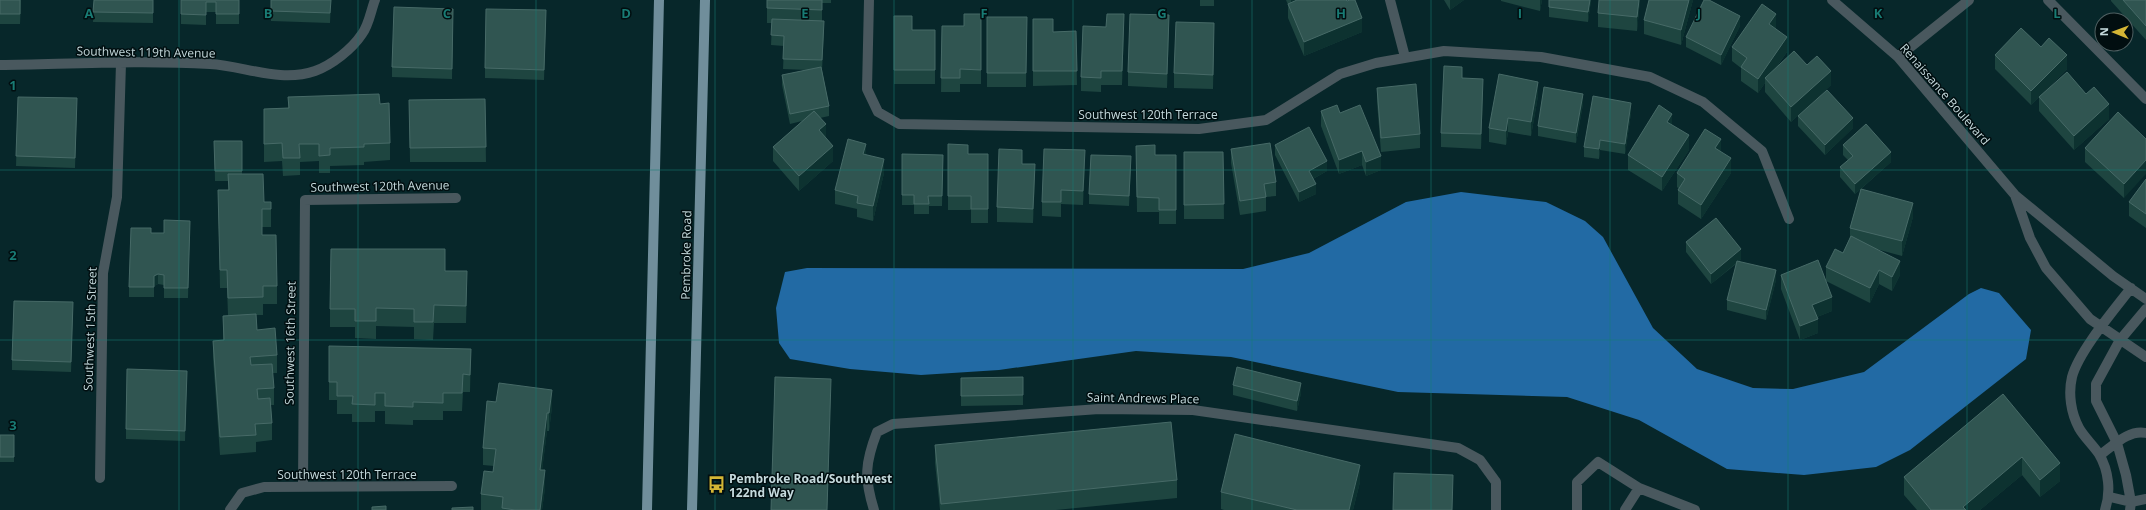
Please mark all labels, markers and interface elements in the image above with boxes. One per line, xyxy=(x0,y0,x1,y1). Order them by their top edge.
text: A xyxy=(85,4,94,22)
text: B xyxy=(264,4,273,22)
text: C xyxy=(443,4,451,22)
text: D xyxy=(621,4,631,22)
text: E xyxy=(801,4,809,22)
text: F xyxy=(980,4,988,22)
text: G xyxy=(1157,4,1167,22)
text: H xyxy=(1336,4,1346,22)
text: I xyxy=(1518,4,1522,22)
text: J xyxy=(1696,4,1701,22)
text: K xyxy=(1874,4,1883,22)
text: L xyxy=(2053,4,2061,22)
north arrow xyxy=(2094,12,2134,52)
text: N xyxy=(2096,27,2111,36)
street label: Renaissance Boulevard xyxy=(1896,40,1994,148)
street label: Southwest 119th Avenue xyxy=(76,42,216,62)
text: 1 xyxy=(9,76,17,94)
street label: Southwest 120th Terrace xyxy=(1078,106,1218,123)
street label: Southwest 120th Avenue xyxy=(310,176,450,196)
street label: Pembroke Road xyxy=(677,210,695,300)
text: 2 xyxy=(9,246,17,264)
street label: Southwest 15th Street xyxy=(79,267,101,391)
street label: Southwest 16th Street xyxy=(280,281,300,405)
street label: Saint Andrews Place xyxy=(1087,389,1200,407)
text: 3 xyxy=(9,416,17,434)
street label: Southwest 120th Terrace xyxy=(277,466,417,483)
place label: Pembroke Road/Southwest 122nd Way xyxy=(729,470,892,501)
bus stop icon: Pembroke Road/Southwest 122nd Way xyxy=(706,475,726,495)

